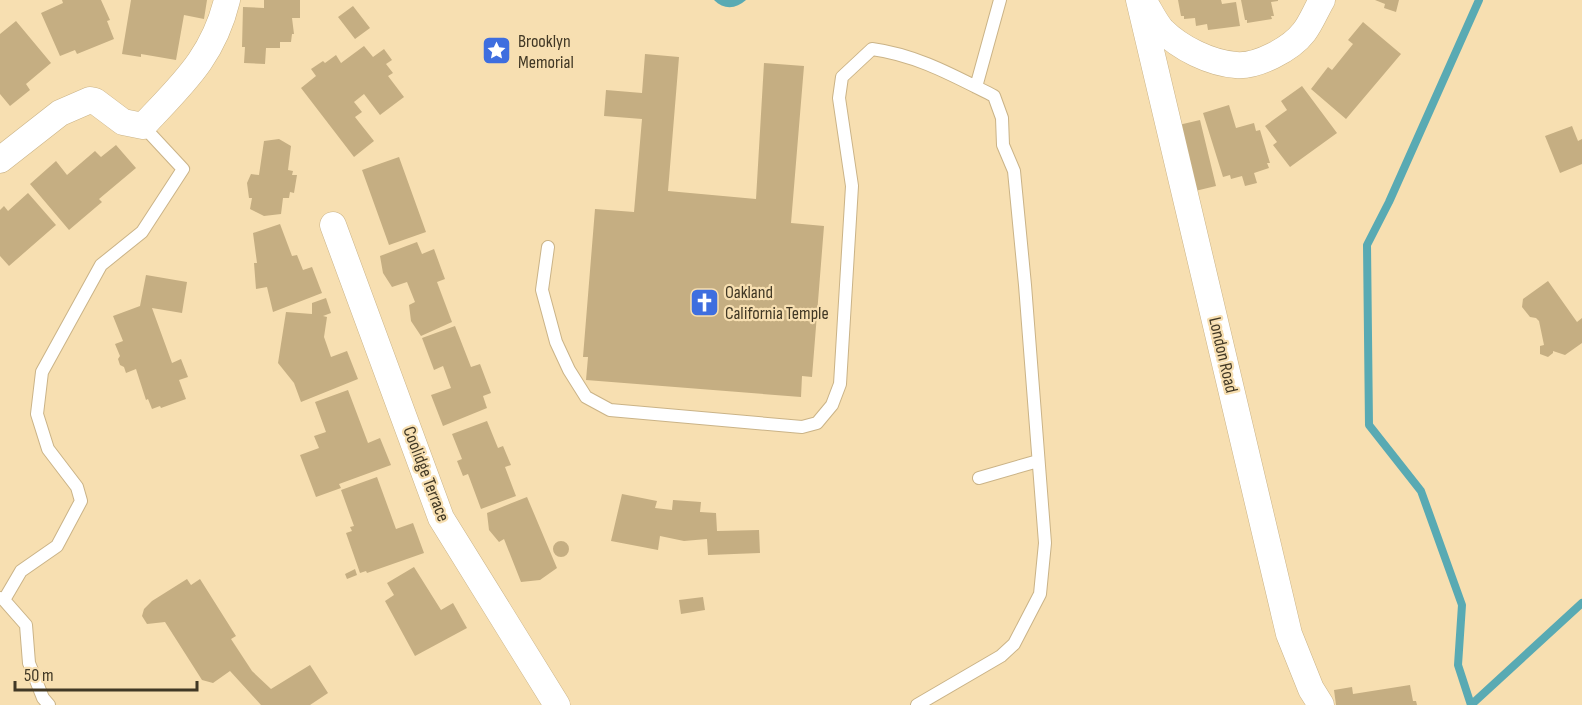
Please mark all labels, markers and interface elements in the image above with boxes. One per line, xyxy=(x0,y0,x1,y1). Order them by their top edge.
place label: Brooklyn Memorial xyxy=(518,31,574,73)
place icon: Brooklyn Memorial xyxy=(481,35,513,67)
place label: Oakland California Temple xyxy=(725,282,829,324)
church icon: Oakland California Temple xyxy=(688,286,720,318)
street label: London Road xyxy=(1204,315,1242,395)
street label: Coolidge Terrace xyxy=(398,424,454,524)
scale bar xyxy=(15,654,196,692)
text: 50 m xyxy=(24,665,54,686)

